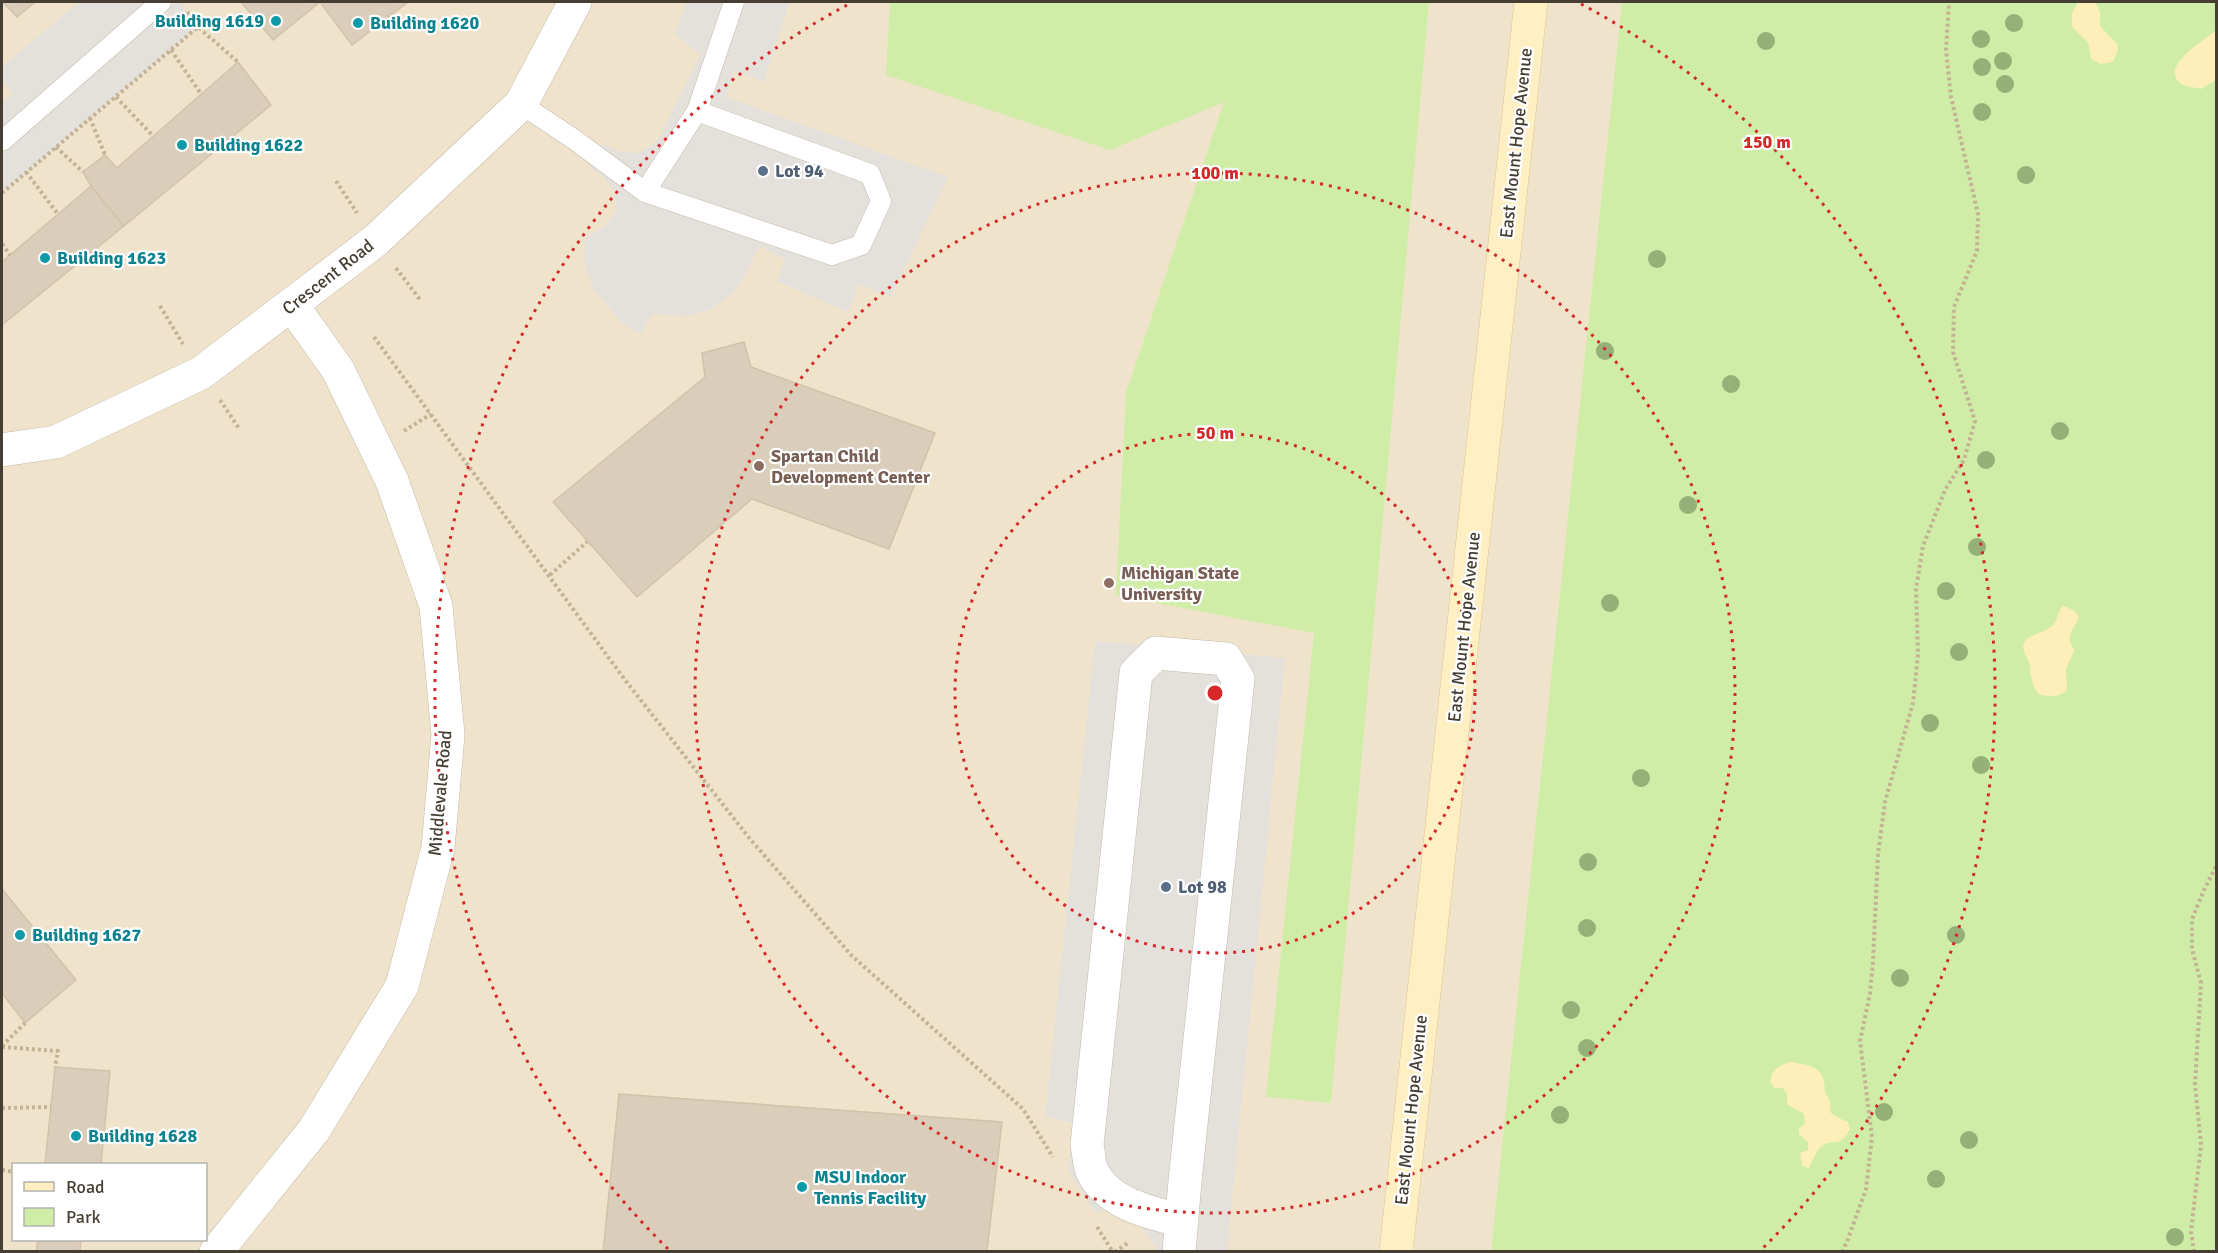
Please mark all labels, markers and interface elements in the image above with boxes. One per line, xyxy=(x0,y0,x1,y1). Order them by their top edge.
place label: Building 1619 xyxy=(155,10,264,32)
place label: Building 1620 xyxy=(370,12,479,34)
marker: Building 1619 xyxy=(269,14,283,28)
marker: Building 1620 xyxy=(351,16,365,30)
street label: East Mount Hope Avenue xyxy=(1495,47,1537,239)
text: 150 m xyxy=(1743,131,1791,153)
place label: Building 1622 xyxy=(194,134,303,156)
marker: Building 1622 xyxy=(175,138,189,152)
place label: Lot 94 xyxy=(775,160,824,182)
text: 100 m xyxy=(1191,162,1239,184)
marker: Lot 94 xyxy=(756,164,770,178)
street label: Crescent Road xyxy=(278,234,378,320)
place label: Building 1623 xyxy=(57,247,166,269)
marker: Building 1623 xyxy=(38,251,52,265)
text: 50 m xyxy=(1196,422,1234,444)
place label: Spartan Child Development Center xyxy=(771,445,931,488)
marker: Spartan Child Development Center xyxy=(752,459,766,473)
street label: East Mount Hope Avenue xyxy=(1443,531,1485,723)
place label: Michigan State University xyxy=(1121,562,1239,605)
marker: Michigan State University xyxy=(1102,576,1116,590)
centre of rings xyxy=(1205,683,1225,703)
street label: Middlevale Road xyxy=(424,729,456,857)
place label: Lot 98 xyxy=(1178,876,1227,898)
marker: Lot 98 xyxy=(1159,880,1173,894)
place label: Building 1627 xyxy=(32,924,141,946)
marker: Building 1627 xyxy=(13,928,27,942)
street label: East Mount Hope Avenue xyxy=(1390,1014,1432,1206)
place label: Building 1628 xyxy=(88,1125,197,1147)
marker: Building 1628 xyxy=(69,1129,83,1143)
legend xyxy=(12,1163,207,1241)
place label: MSU Indoor Tennis Facility xyxy=(814,1166,926,1209)
text: Road xyxy=(66,1176,105,1198)
marker: MSU Indoor Tennis Facility xyxy=(795,1180,809,1194)
text: Park xyxy=(66,1206,101,1228)

